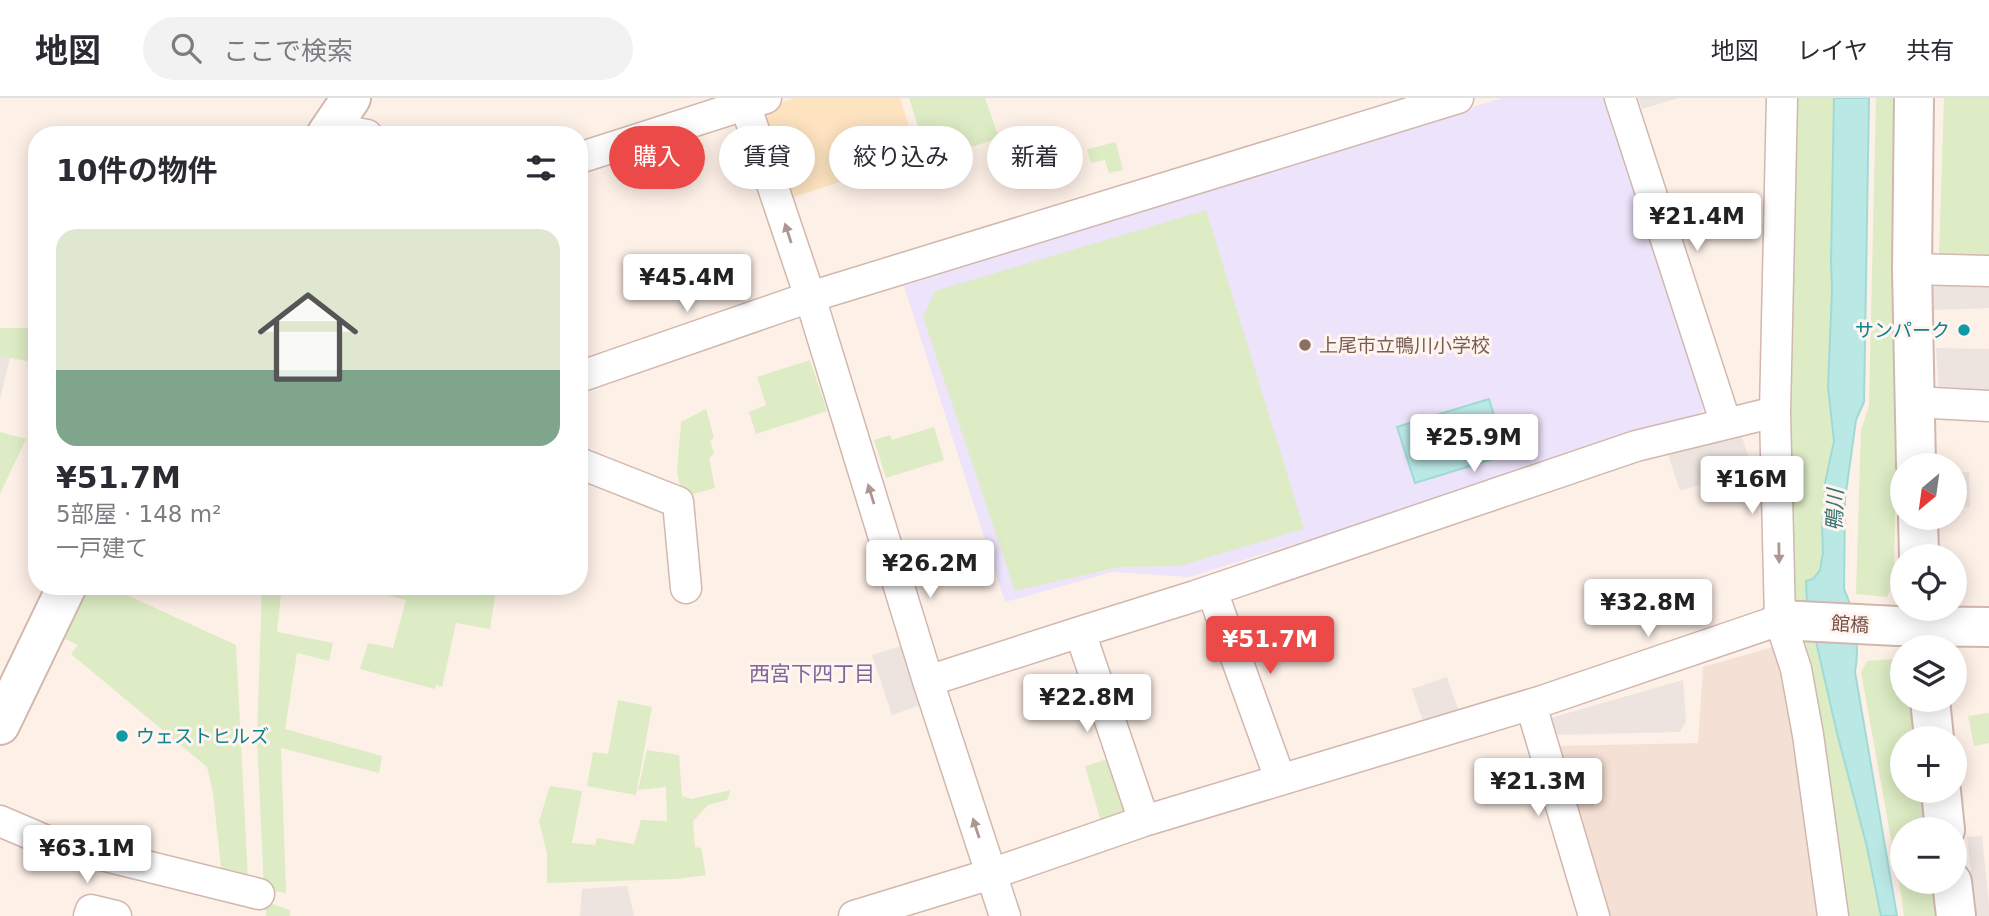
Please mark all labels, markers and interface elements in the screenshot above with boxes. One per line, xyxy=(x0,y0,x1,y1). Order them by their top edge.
search box xyxy=(143,17,633,80)
icon: search xyxy=(167,29,205,67)
text: 地図 xyxy=(35,31,101,70)
text: ここで検索 xyxy=(223,36,353,66)
text: 地図 xyxy=(1711,37,1759,65)
text: レイヤ xyxy=(1797,37,1868,65)
text: 共有 xyxy=(1906,37,1954,65)
chip: 購入 xyxy=(609,126,705,189)
chip: 賃貸 xyxy=(719,126,815,189)
chip: 絞り込み xyxy=(829,126,973,189)
chip: 新着 xyxy=(987,126,1083,189)
icon: filters xyxy=(522,149,560,187)
text: 10件の物件 xyxy=(56,153,218,188)
pin: ¥21.4M xyxy=(1640,194,1754,253)
text: ¥21.4M xyxy=(1649,203,1745,229)
one-way arrow xyxy=(782,222,793,243)
pin: ¥45.4M xyxy=(630,254,744,314)
text: ¥45.4M xyxy=(639,264,735,290)
icon: home xyxy=(245,274,371,400)
place label: サンパーク xyxy=(1855,319,1950,341)
marker: サンパーク xyxy=(1956,322,1972,338)
place label: 上尾市立鴨川小学校 xyxy=(1319,334,1490,356)
marker: 上尾市立鴨川小学校 xyxy=(1297,337,1313,353)
pin: ¥25.9M xyxy=(1417,414,1531,474)
text: ¥25.9M xyxy=(1426,424,1522,450)
north arrow xyxy=(1890,453,1967,530)
map controls xyxy=(1890,453,1967,894)
pin: ¥16M xyxy=(1711,456,1793,516)
text: ¥51.7M xyxy=(56,460,181,495)
text: ¥16M xyxy=(1717,466,1787,492)
one-way arrow xyxy=(865,483,875,504)
water label: 鴨川 xyxy=(1822,487,1848,531)
text: 5部屋 · 148 m² xyxy=(56,501,221,527)
text: 一戸建て xyxy=(56,535,148,561)
pin: ¥26.2M xyxy=(873,540,987,600)
one-way arrow xyxy=(1773,542,1784,564)
button: locate xyxy=(1890,544,1967,621)
text: ¥26.2M xyxy=(882,550,978,576)
pin: ¥32.8M xyxy=(1591,580,1705,639)
text: ¥32.8M xyxy=(1600,589,1696,615)
street label: 館橋 xyxy=(1830,612,1870,636)
pin: ¥51.7M xyxy=(1213,616,1327,676)
text: ¥51.7M xyxy=(1222,626,1318,652)
button: layers xyxy=(1890,635,1967,712)
district label: 西宮下四丁目 xyxy=(749,662,875,686)
pin: ¥22.8M xyxy=(1030,674,1144,734)
text: ¥22.8M xyxy=(1039,684,1135,710)
place label: ウェストヒルズ xyxy=(136,725,269,747)
button: + xyxy=(1890,726,1967,803)
marker: ウェストヒルズ xyxy=(114,728,130,744)
pin: ¥21.3M xyxy=(1481,758,1595,818)
text: ¥21.3M xyxy=(1490,768,1586,794)
one-way arrow xyxy=(970,817,981,838)
button: − xyxy=(1890,817,1967,894)
pin: ¥63.1M xyxy=(30,826,144,885)
text: ¥63.1M xyxy=(39,835,135,861)

